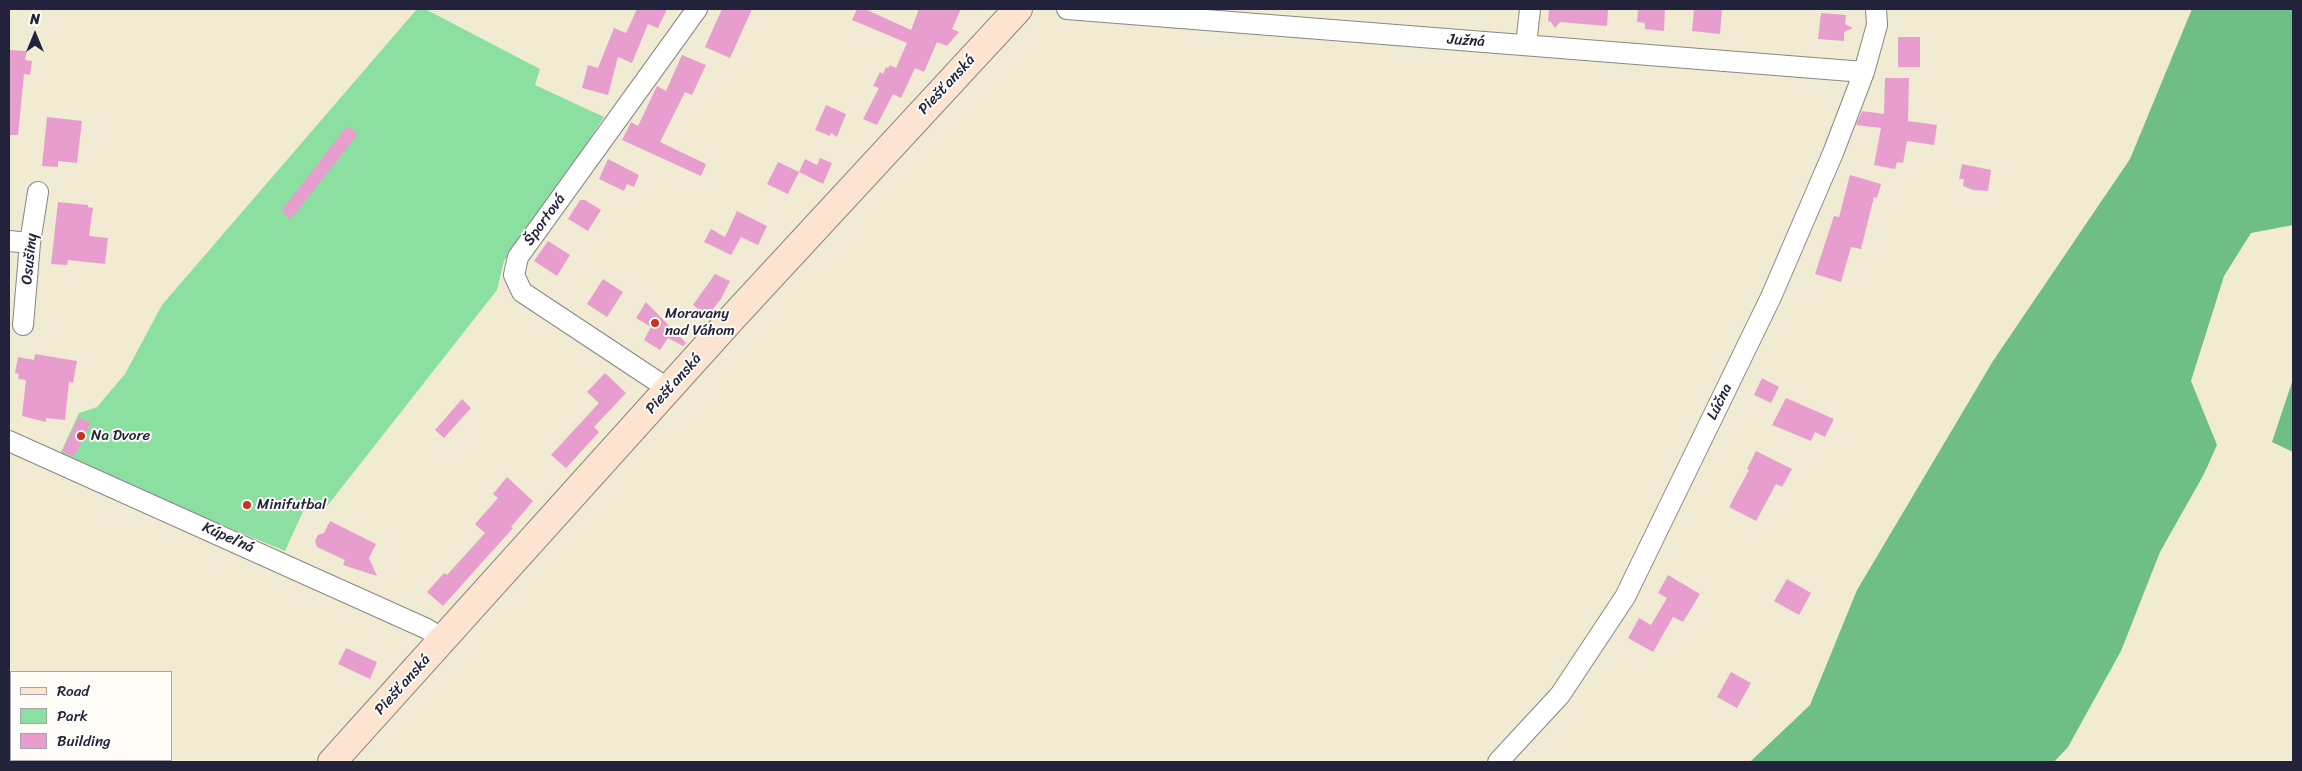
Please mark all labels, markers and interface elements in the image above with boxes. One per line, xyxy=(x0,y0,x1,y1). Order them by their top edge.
text: N xyxy=(30,7,40,32)
north arrow xyxy=(10,10,60,60)
street label: Južná xyxy=(1447,31,1485,51)
street label: Piešťanská xyxy=(915,51,979,119)
street label: Športová xyxy=(520,191,570,249)
street label: Osušiny xyxy=(18,232,42,286)
place label: Moravany nad Váhom xyxy=(665,305,735,340)
marker: Moravany nad Váhom xyxy=(649,317,661,329)
street label: Piešťanská xyxy=(642,350,706,418)
street label: Lúčna xyxy=(1704,381,1736,423)
place label: Na Dvore xyxy=(91,427,150,445)
marker: Na Dvore xyxy=(75,430,87,442)
place label: Minifutbal xyxy=(257,496,326,514)
marker: Minifutbal xyxy=(241,499,253,511)
street label: Kúpeľná xyxy=(199,519,257,557)
street label: Piešťanská xyxy=(371,651,435,719)
legend xyxy=(10,671,172,761)
text: Road xyxy=(57,678,89,704)
text: Park xyxy=(57,703,88,729)
text: Building xyxy=(57,728,111,754)

